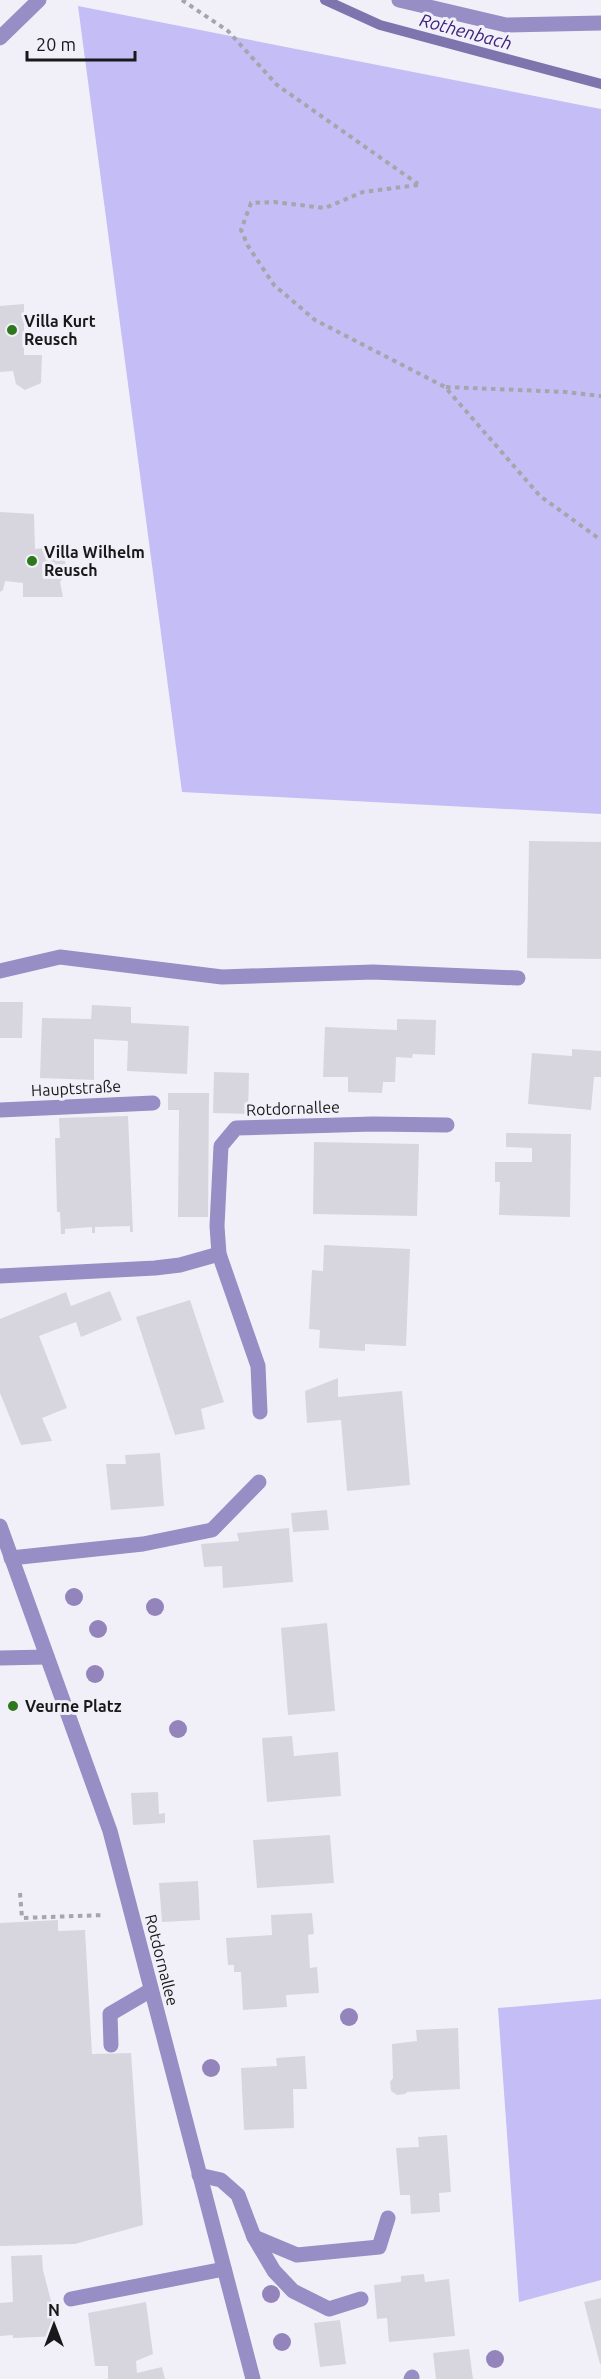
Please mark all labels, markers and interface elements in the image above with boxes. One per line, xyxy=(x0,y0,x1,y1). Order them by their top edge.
water label: Rothenbach xyxy=(418,9,514,53)
scale bar xyxy=(27,24,135,62)
text: 20 m xyxy=(36,34,76,54)
place label: Villa Kurt Reusch xyxy=(24,312,96,348)
marker: Villa Kurt Reusch xyxy=(5,323,19,337)
place label: Villa Wilhelm Reusch xyxy=(44,543,145,579)
marker: Villa Wilhelm Reusch xyxy=(25,554,39,568)
street label: Hauptstraße xyxy=(31,1077,121,1099)
street label: Rotdornallee xyxy=(246,1097,340,1119)
place label: Veurne Platz xyxy=(25,1697,122,1715)
marker: Veurne Platz xyxy=(6,1699,20,1713)
street label: Rotdornallee xyxy=(142,1912,182,2008)
north arrow xyxy=(24,2295,84,2355)
text: N xyxy=(48,2301,60,2319)

